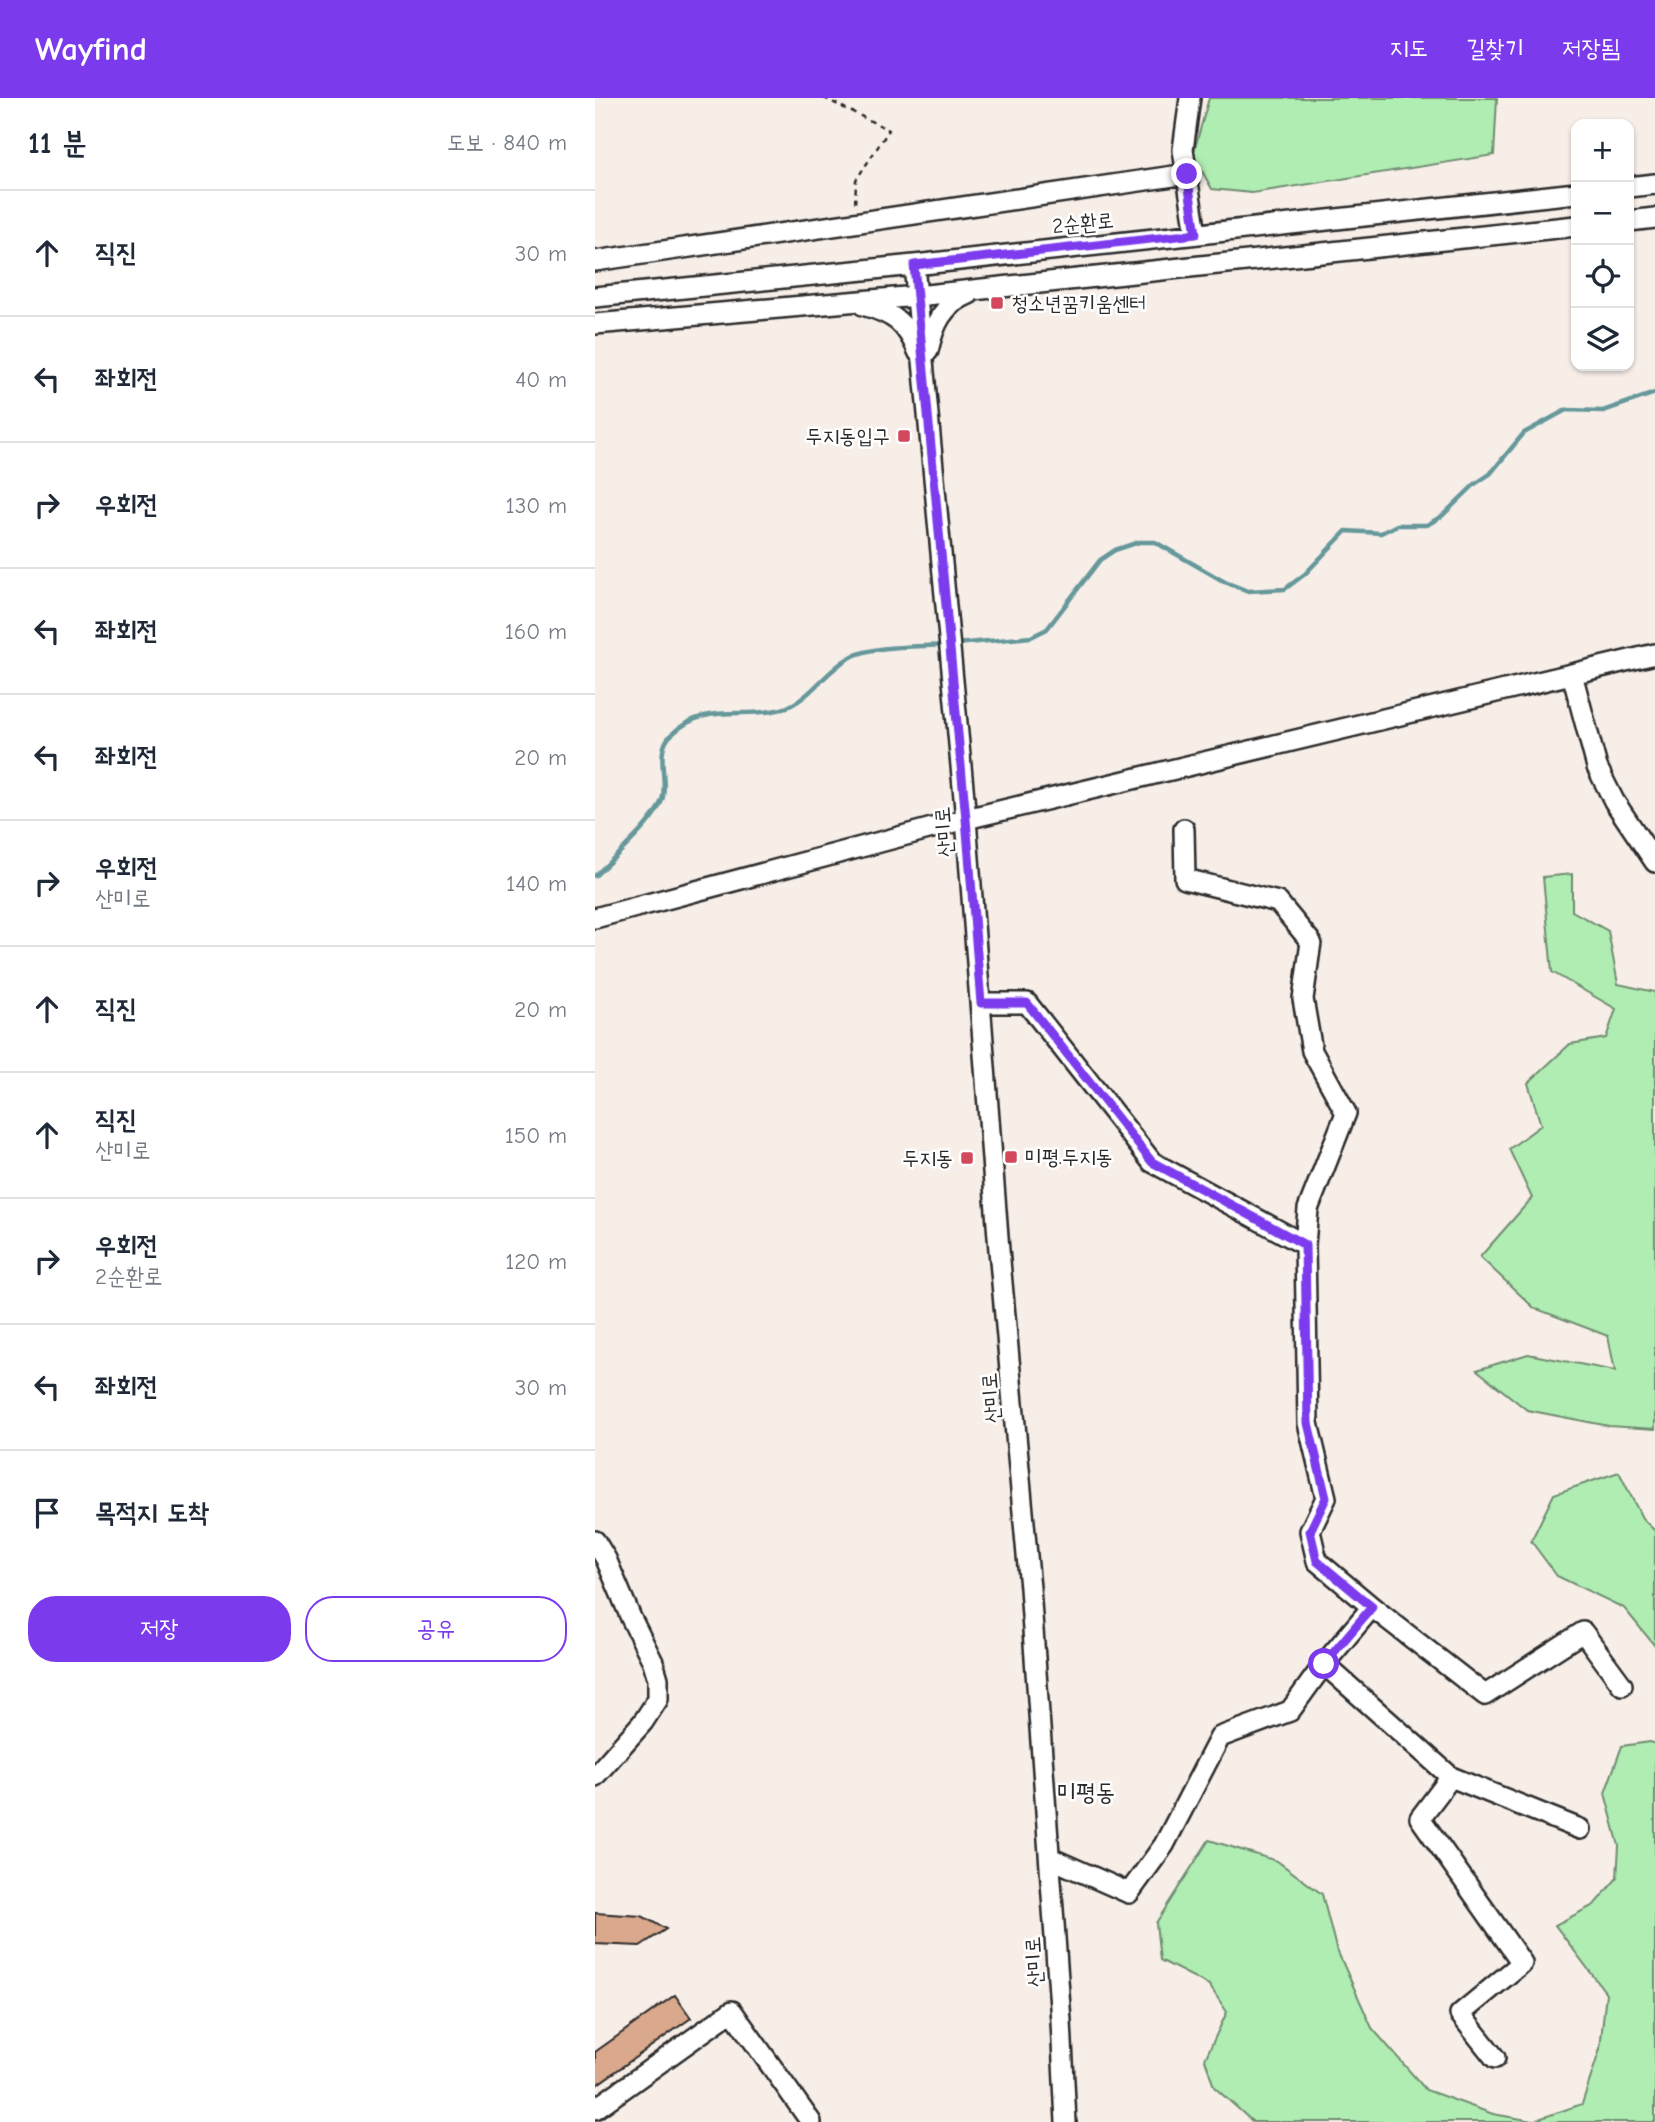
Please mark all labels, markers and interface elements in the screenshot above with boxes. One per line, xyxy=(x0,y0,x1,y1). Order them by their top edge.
text: Wayfind xyxy=(35,30,147,68)
text: 지도 xyxy=(1390,34,1428,62)
text: 길찾기 xyxy=(1466,34,1524,62)
text: 저장됨 xyxy=(1562,34,1620,62)
map controls xyxy=(1571,119,1634,371)
button: + xyxy=(1571,119,1634,182)
text: 11 분 xyxy=(28,126,86,161)
text: 도보 · 840 m xyxy=(447,129,567,156)
route end xyxy=(1171,158,1202,189)
button: − xyxy=(1571,182,1634,245)
street label: 2순환로 xyxy=(1051,208,1115,238)
icon: ahead xyxy=(28,234,66,272)
text: 직진 xyxy=(95,238,137,268)
text: 30 m xyxy=(515,240,567,267)
button: locate xyxy=(1571,245,1634,308)
place label: 청소년꿈키움센터 xyxy=(1011,291,1146,315)
marker: 청소년꿈키움센터 xyxy=(989,295,1005,311)
button: layers xyxy=(1571,308,1634,371)
icon: left xyxy=(28,360,66,398)
text: 좌회전 xyxy=(95,364,158,394)
text: 40 m xyxy=(515,366,567,393)
place label: 두지동입구 xyxy=(806,424,890,448)
marker: 두지동입구 xyxy=(896,428,912,444)
icon: right xyxy=(28,486,66,524)
text: 우회전 xyxy=(95,490,158,520)
text: 130 m xyxy=(506,492,567,519)
icon: left xyxy=(28,612,66,650)
text: 좌회전 xyxy=(95,616,158,646)
text: 160 m xyxy=(505,618,567,645)
icon: left xyxy=(28,738,66,776)
text: 좌회전 xyxy=(95,742,158,772)
text: 20 m xyxy=(514,744,567,771)
street label: 산미로 xyxy=(930,806,958,858)
text: 우회전 xyxy=(95,853,158,883)
icon: right xyxy=(28,864,66,902)
text: 140 m xyxy=(506,870,567,897)
text: 산미로 xyxy=(95,885,151,912)
icon: ahead xyxy=(28,990,66,1028)
text: 직진 xyxy=(95,994,137,1024)
text: 20 m xyxy=(514,996,567,1023)
text: 직진 xyxy=(95,1105,137,1135)
icon: ahead xyxy=(28,1116,66,1154)
text: 150 m xyxy=(505,1122,567,1149)
text: 산미로 xyxy=(95,1137,151,1164)
place label: 미평.두지동 xyxy=(1025,1145,1113,1169)
place label: 두지동 xyxy=(902,1146,953,1170)
marker: 미평.두지동 xyxy=(1003,1149,1019,1165)
marker: 두지동 xyxy=(959,1150,975,1166)
text: 우회전 xyxy=(95,1231,158,1261)
icon: right xyxy=(28,1242,66,1280)
text: 120 m xyxy=(505,1248,567,1275)
text: 2순환로 xyxy=(95,1263,163,1290)
icon: left xyxy=(28,1368,66,1406)
text: 좌회전 xyxy=(95,1372,158,1402)
street label: 산미로 xyxy=(977,1372,1005,1424)
text: 30 m xyxy=(515,1374,567,1401)
icon: arrive xyxy=(28,1494,66,1532)
text: 목적지 도착 xyxy=(95,1498,209,1528)
button: 저장 xyxy=(28,1596,291,1662)
button: 공유 xyxy=(305,1596,567,1662)
route start xyxy=(1308,1648,1339,1679)
district label: 미평동 xyxy=(1057,1778,1115,1806)
street label: 산미로 xyxy=(1020,1936,1048,1988)

